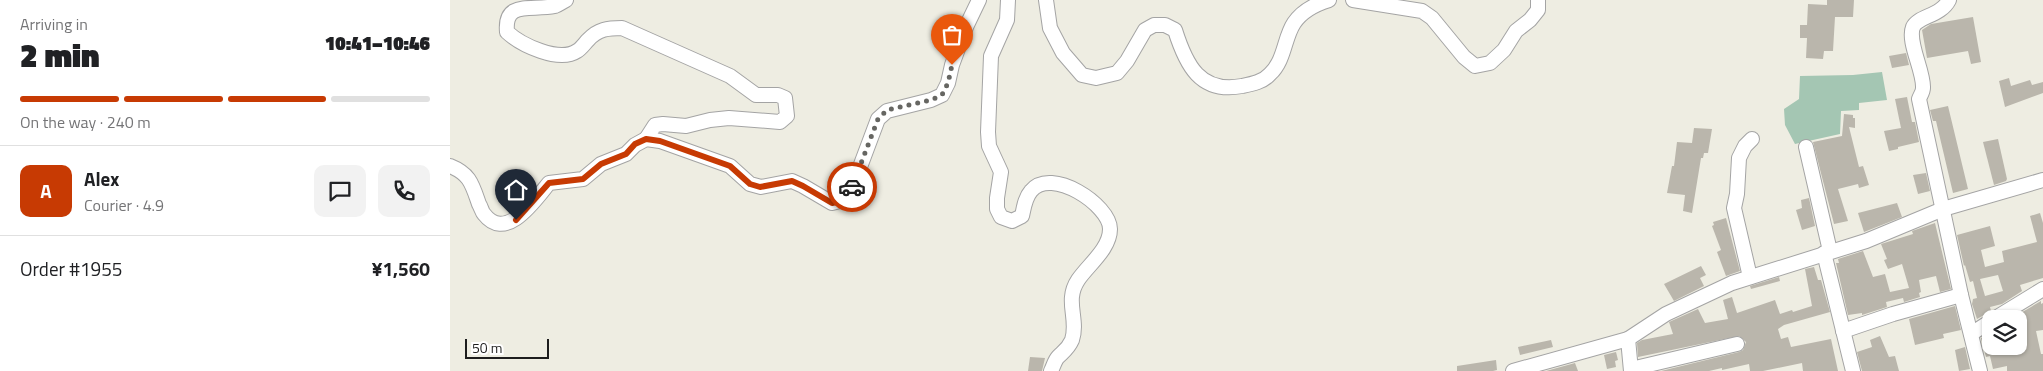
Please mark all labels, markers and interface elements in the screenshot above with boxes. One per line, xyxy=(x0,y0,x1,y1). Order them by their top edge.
text: Arriving in xyxy=(20,12,88,36)
pin xyxy=(931,14,973,65)
icon: bag xyxy=(938,21,966,49)
text: 10:41–10:46 xyxy=(325,28,430,57)
text: 2 min xyxy=(20,31,100,79)
text: On the way · 240 m xyxy=(20,110,151,134)
courier xyxy=(827,162,877,212)
text: Alex xyxy=(84,164,119,193)
button: chat xyxy=(314,165,366,217)
button: phone xyxy=(378,165,430,217)
pin xyxy=(495,169,537,220)
icon: car xyxy=(838,173,866,201)
text: A xyxy=(40,176,52,205)
icon: home xyxy=(502,176,530,204)
text: Courier · 4.9 xyxy=(84,193,164,217)
text: Order #1955 xyxy=(20,254,122,283)
text: ¥1,560 xyxy=(372,254,430,283)
map controls xyxy=(1982,310,2027,355)
button: layers xyxy=(1982,310,2027,355)
scale bar xyxy=(465,336,549,359)
text: 50 m xyxy=(472,337,502,358)

